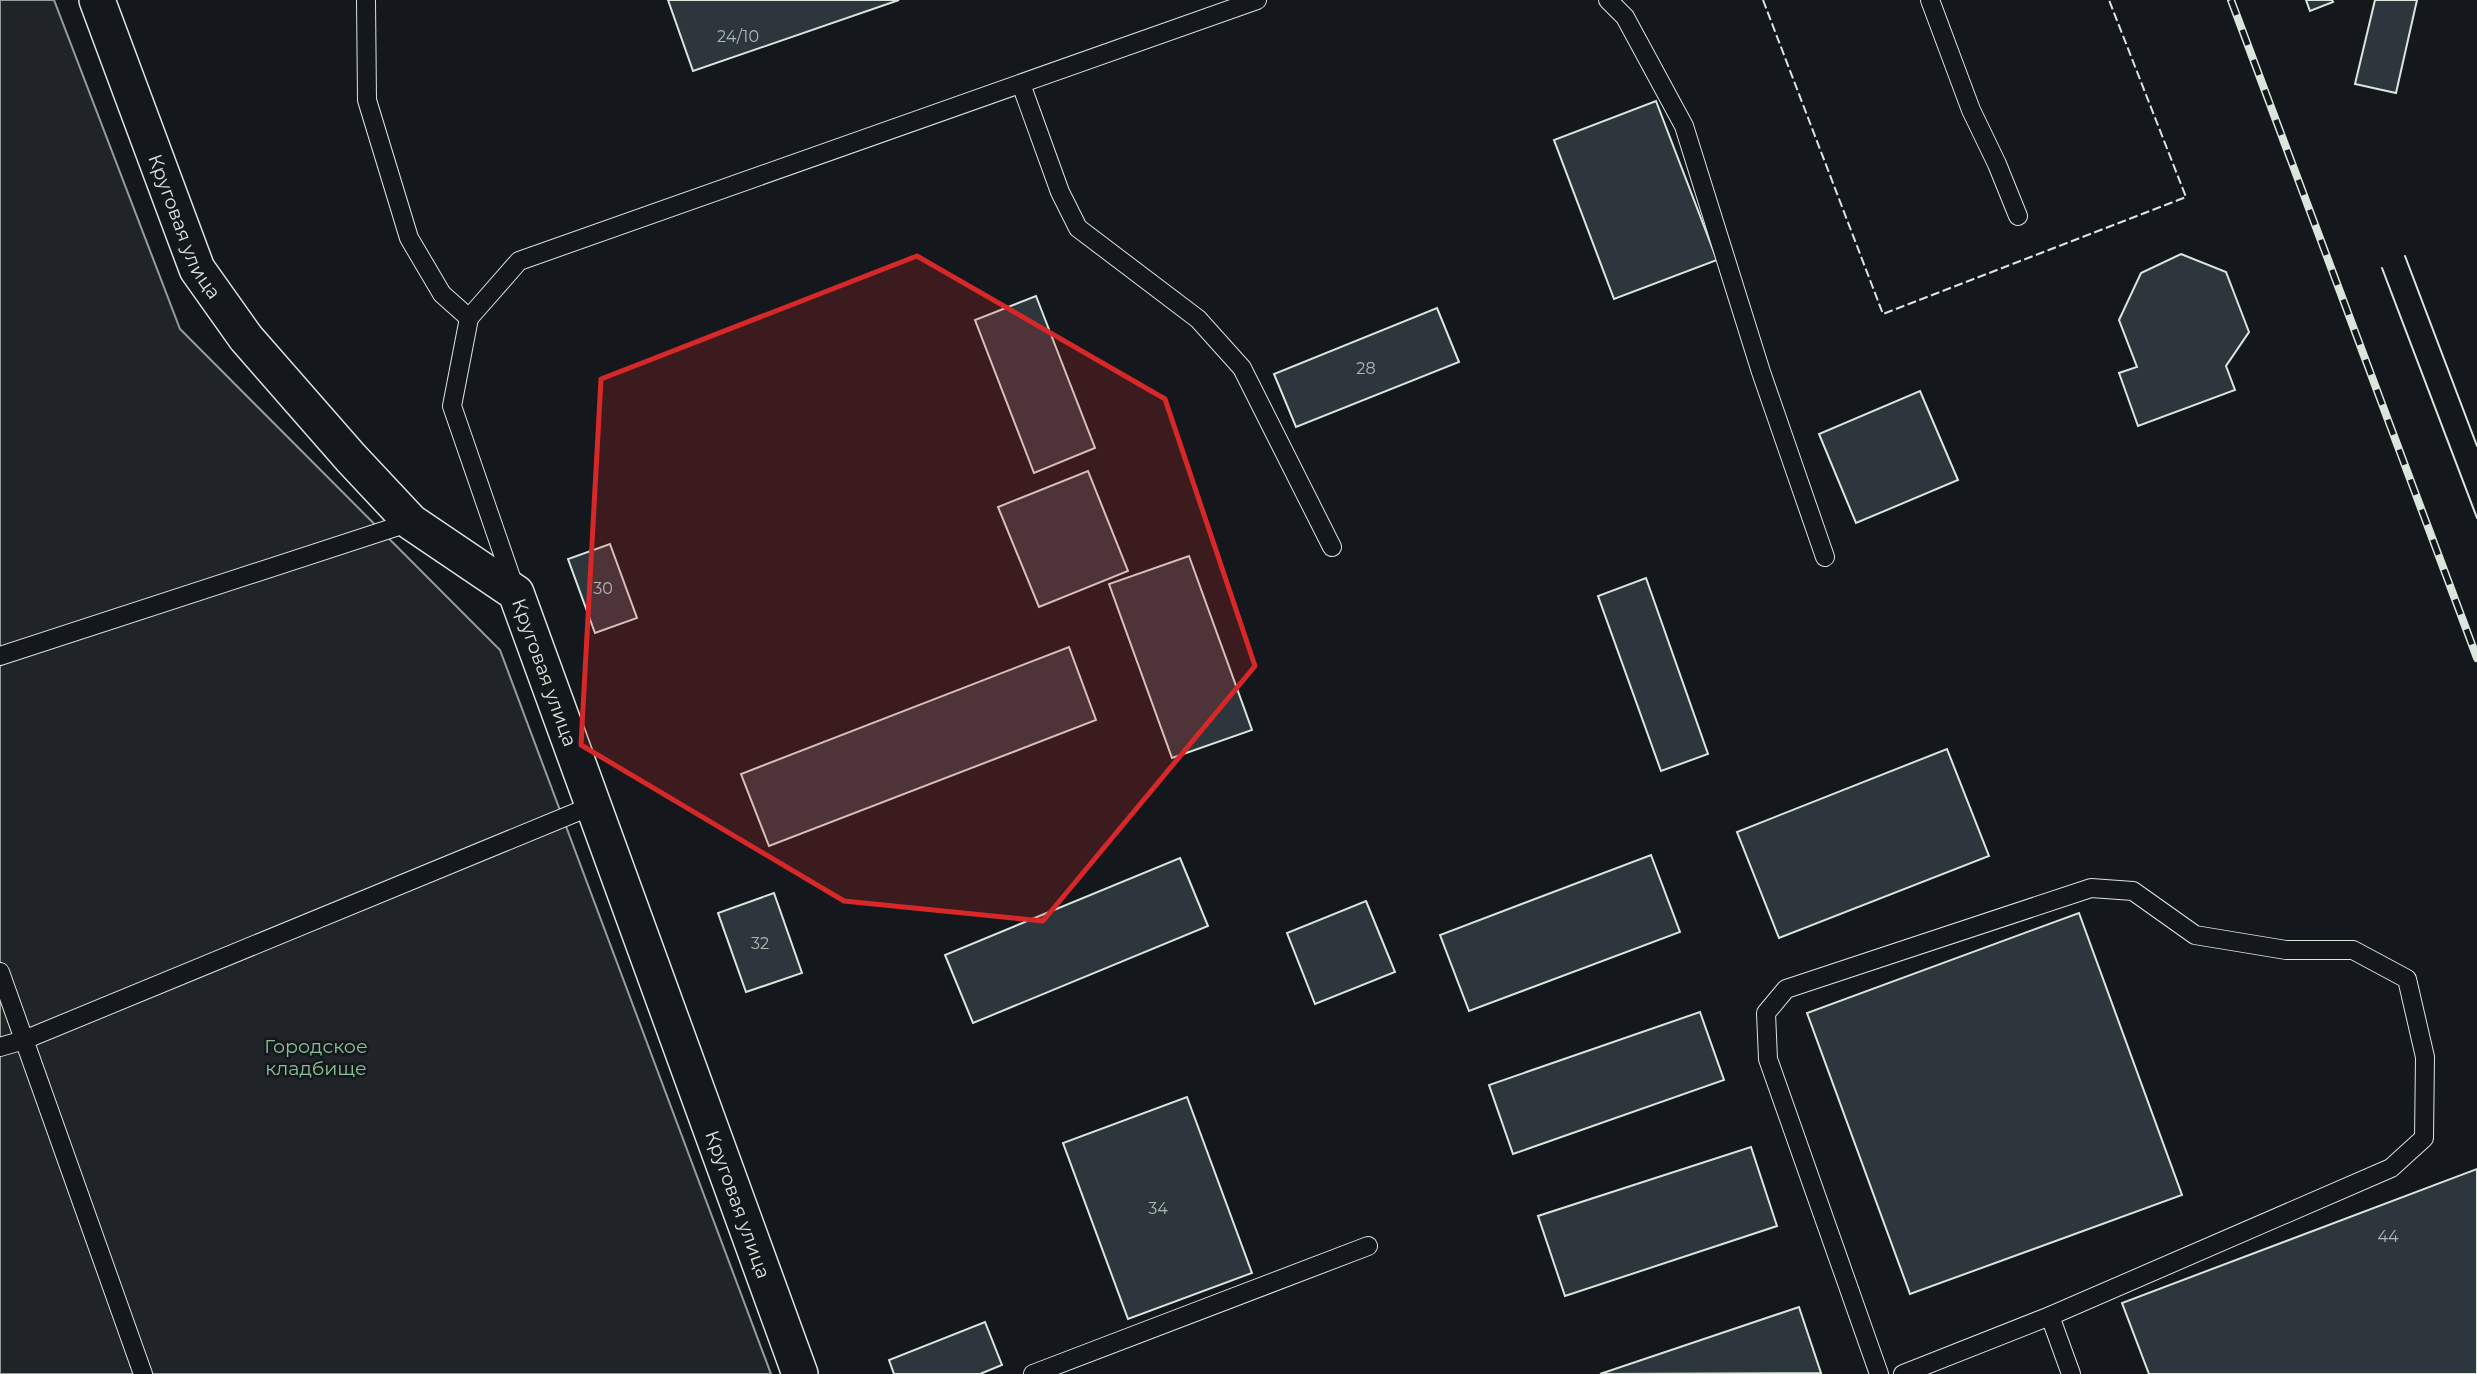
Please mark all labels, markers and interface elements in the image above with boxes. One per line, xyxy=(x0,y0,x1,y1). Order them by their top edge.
house number: 24/10 xyxy=(717,27,759,46)
street label: Круговая улица xyxy=(144,151,226,303)
house number: 28 xyxy=(1356,359,1376,378)
house number: 30 xyxy=(593,579,613,598)
street label: Круговая улица xyxy=(507,595,582,749)
house number: 32 xyxy=(751,934,769,953)
park label: Городское кладбище xyxy=(264,1035,368,1080)
street label: Круговая улица xyxy=(701,1127,776,1281)
house number: 34 xyxy=(1148,1199,1168,1218)
house number: 44 xyxy=(2377,1227,2399,1246)

